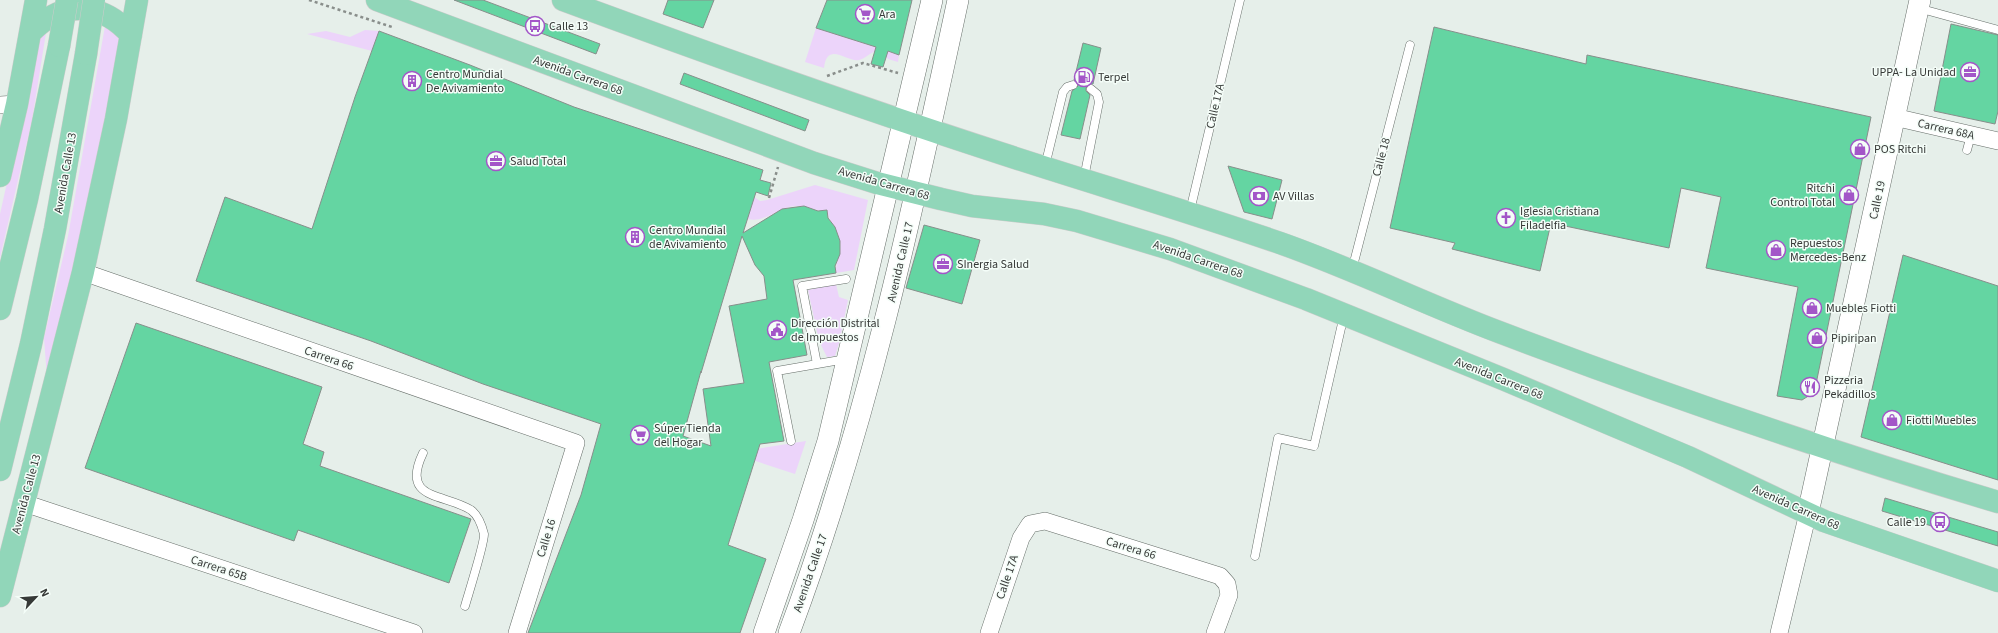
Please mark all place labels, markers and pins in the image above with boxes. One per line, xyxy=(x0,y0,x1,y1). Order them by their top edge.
supermarket icon: Ara xyxy=(854,3,876,25)
place label: Ara xyxy=(879,6,895,23)
bus stop icon: Calle 13 xyxy=(524,15,546,37)
place label: Calle 13 xyxy=(549,18,588,35)
office icon: UPPA- La Unidad xyxy=(1959,61,1981,83)
place label: UPPA- La Unidad xyxy=(1872,64,1956,81)
place label: Centro Mundial De Avivamiento xyxy=(426,66,504,97)
fuel station icon: Terpel xyxy=(1073,66,1095,88)
place label: Terpel xyxy=(1098,69,1129,86)
building icon: Centro Mundial De Avivamiento xyxy=(401,70,423,92)
shop icon: POS Ritchi xyxy=(1849,138,1871,160)
place label: POS Ritchi xyxy=(1874,141,1926,158)
office icon: Salud Total xyxy=(485,150,507,172)
place label: Salud Total xyxy=(510,153,566,170)
place label: Ritchi Control Total xyxy=(1770,180,1835,211)
shop icon: Ritchi Control Total xyxy=(1838,184,1860,206)
bank icon: AV Villas xyxy=(1248,185,1270,207)
place label: AV Villas xyxy=(1273,188,1314,205)
place label: Iglesia Cristiana Filadelfia xyxy=(1520,203,1599,234)
church icon: Iglesia Cristiana Filadelfia xyxy=(1495,207,1517,229)
place label: Centro Mundial de Avivamiento xyxy=(649,222,726,253)
building icon: Centro Mundial de Avivamiento xyxy=(624,226,646,248)
place label: Repuestos Mercedes-Benz xyxy=(1790,235,1866,266)
shop icon: Repuestos Mercedes-Benz xyxy=(1765,239,1787,261)
office icon: SInergia Salud xyxy=(932,253,954,275)
place label: SInergia Salud xyxy=(957,256,1029,273)
shop icon: Muebles Fiotti xyxy=(1801,297,1823,319)
place label: Muebles Fiotti xyxy=(1826,300,1896,317)
place label: Dirección Distrital de Impuestos xyxy=(791,315,880,346)
public building icon: Dirección Distrital de Impuestos xyxy=(766,319,788,341)
shop icon: Pipiripan xyxy=(1806,327,1828,349)
place label: Pipiripan xyxy=(1831,330,1877,347)
place label: Pizzeria Pekadillos xyxy=(1824,372,1876,403)
restaurant icon: Pizzeria Pekadillos xyxy=(1799,376,1821,398)
shop icon: Fiotti Muebles xyxy=(1881,409,1903,431)
place label: Fiotti Muebles xyxy=(1906,412,1976,429)
place label: Súper Tienda del Hogar xyxy=(654,420,721,451)
supermarket icon: Súper Tienda del Hogar xyxy=(629,424,651,446)
bus stop icon: Calle 19 xyxy=(1929,511,1951,533)
place label: Calle 19 xyxy=(1887,514,1926,531)

